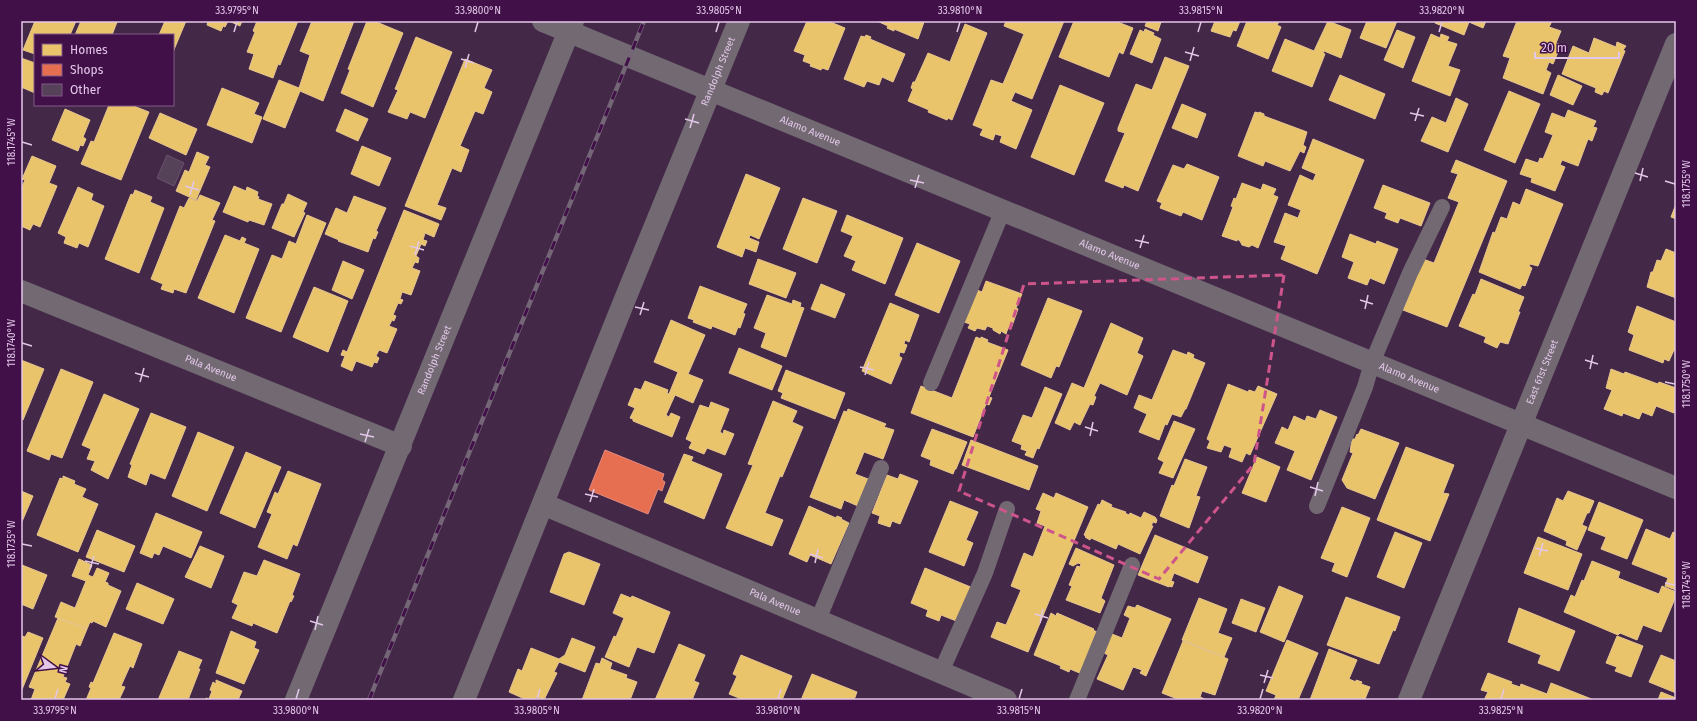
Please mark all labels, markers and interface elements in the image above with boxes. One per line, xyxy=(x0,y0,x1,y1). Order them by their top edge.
text: 33.9795°N xyxy=(215,5,259,17)
text: 33.9800°N xyxy=(455,5,501,17)
text: 33.9805°N xyxy=(696,5,742,17)
text: 33.9810°N xyxy=(938,5,982,17)
text: 33.9815°N xyxy=(1179,5,1223,17)
text: 33.9820°N xyxy=(1419,5,1465,17)
legend xyxy=(34,34,174,106)
scale bar xyxy=(1535,34,1619,60)
street label: Randolph Street xyxy=(699,35,738,108)
text: 20 m xyxy=(1541,41,1567,55)
text: Homes xyxy=(70,43,108,57)
text: Shops xyxy=(70,63,104,77)
text: Other xyxy=(70,83,101,97)
street label: Alamo Avenue xyxy=(778,113,842,149)
text: 118.1745°W xyxy=(6,118,18,166)
text: 118.1755°W xyxy=(1681,160,1693,208)
street label: Alamo Avenue xyxy=(1078,237,1142,272)
text: 118.1740°W xyxy=(6,318,18,367)
street label: Randolph Street xyxy=(415,323,454,397)
street label: East 61st Street xyxy=(1524,338,1561,406)
street label: Pala Avenue xyxy=(183,353,238,384)
text: 118.1750°W xyxy=(1681,359,1693,408)
street label: Alamo Avenue xyxy=(1377,360,1441,396)
text: 118.1735°W xyxy=(6,520,18,568)
text: 118.1745°W xyxy=(1681,561,1693,609)
street label: Pala Avenue xyxy=(747,586,803,618)
north arrow xyxy=(34,647,74,687)
text: N xyxy=(56,664,70,675)
text: 33.9795°N xyxy=(33,705,77,717)
text: 33.9800°N xyxy=(273,705,319,717)
text: 33.9805°N xyxy=(514,705,560,717)
text: 33.9810°N xyxy=(756,705,800,717)
text: 33.9815°N xyxy=(997,705,1041,717)
text: 33.9820°N xyxy=(1237,705,1283,717)
text: 33.9825°N xyxy=(1479,705,1523,717)

